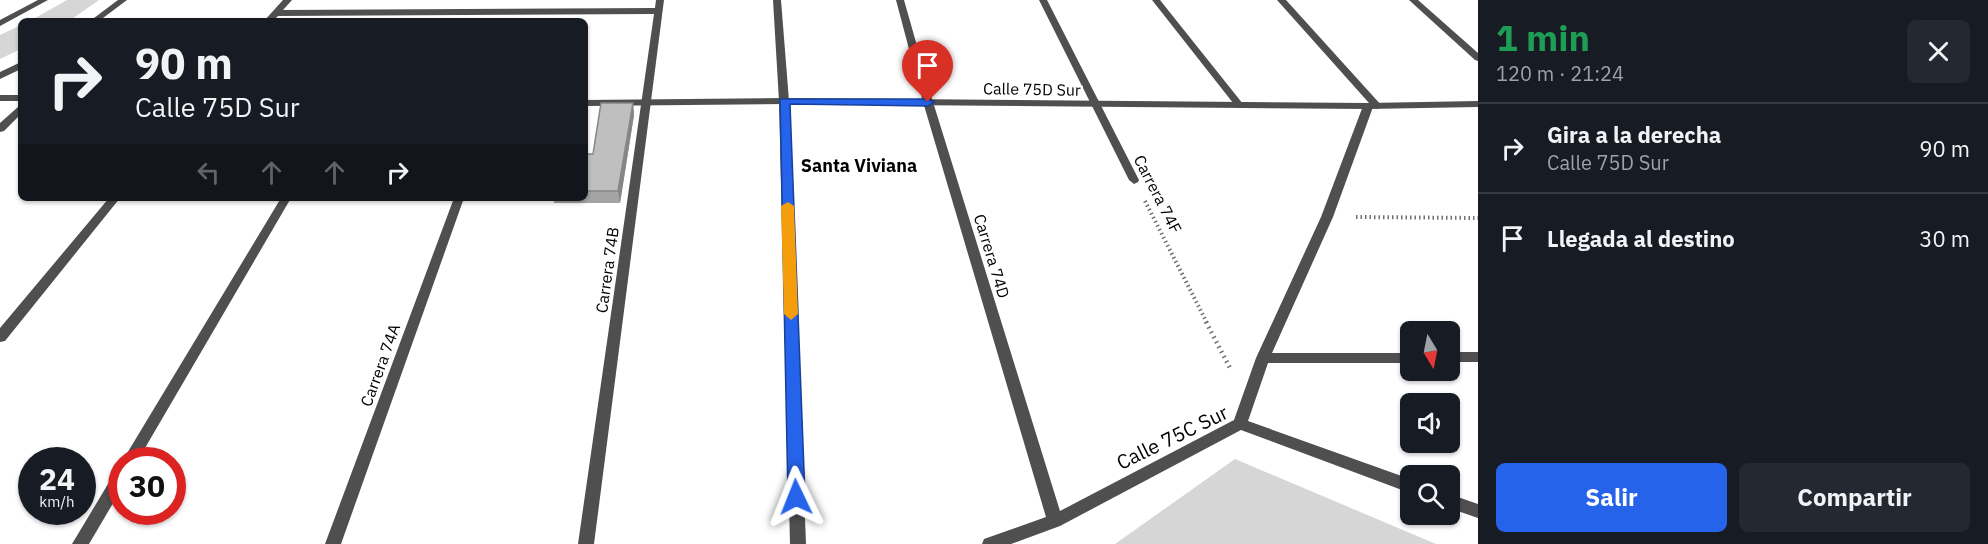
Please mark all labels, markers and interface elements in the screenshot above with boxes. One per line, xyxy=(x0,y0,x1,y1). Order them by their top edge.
text: 1 min xyxy=(1496,14,1590,61)
button: close xyxy=(1907,20,1970,83)
text: 90 m xyxy=(135,36,233,91)
pin xyxy=(902,40,953,102)
icon: right xyxy=(36,42,114,120)
icon: arrive xyxy=(911,49,944,82)
text: 120 m · 21:24 xyxy=(1496,60,1624,87)
street label: Calle 75D Sur xyxy=(983,78,1081,100)
text: Calle 75D Sur xyxy=(135,89,300,124)
text: Gira a la derecha xyxy=(1547,120,1721,149)
icon: right xyxy=(1496,132,1529,165)
text: 90 m xyxy=(1919,134,1970,163)
text: Calle 75D Sur xyxy=(1547,149,1669,176)
street label: Carrera 74F xyxy=(1130,152,1186,237)
district label: Santa Viviana xyxy=(801,154,917,177)
icon: left xyxy=(192,156,225,189)
icon: ahead xyxy=(255,156,288,189)
icon: ahead xyxy=(318,156,351,189)
icon: right xyxy=(381,156,414,189)
street label: Carrera 74D xyxy=(970,211,1014,301)
icon: arrive xyxy=(1496,222,1529,255)
text: Llegada al destino xyxy=(1547,224,1735,253)
text: 30 m xyxy=(1919,224,1970,253)
street label: Carrera 74B xyxy=(591,226,623,314)
street label: Carrera 74A xyxy=(356,321,404,409)
north arrow xyxy=(1400,321,1460,381)
map controls xyxy=(1400,321,1460,525)
button: sound xyxy=(1400,393,1460,453)
street label: Calle 75C Sur xyxy=(1112,398,1232,476)
speed limit sign: 30 xyxy=(108,447,186,525)
text: 24 xyxy=(39,459,75,498)
button: Salir xyxy=(1496,463,1727,532)
button: Compartir xyxy=(1739,463,1970,532)
position arrow xyxy=(764,465,828,529)
button: search xyxy=(1400,465,1460,525)
text: km/h xyxy=(39,492,75,511)

